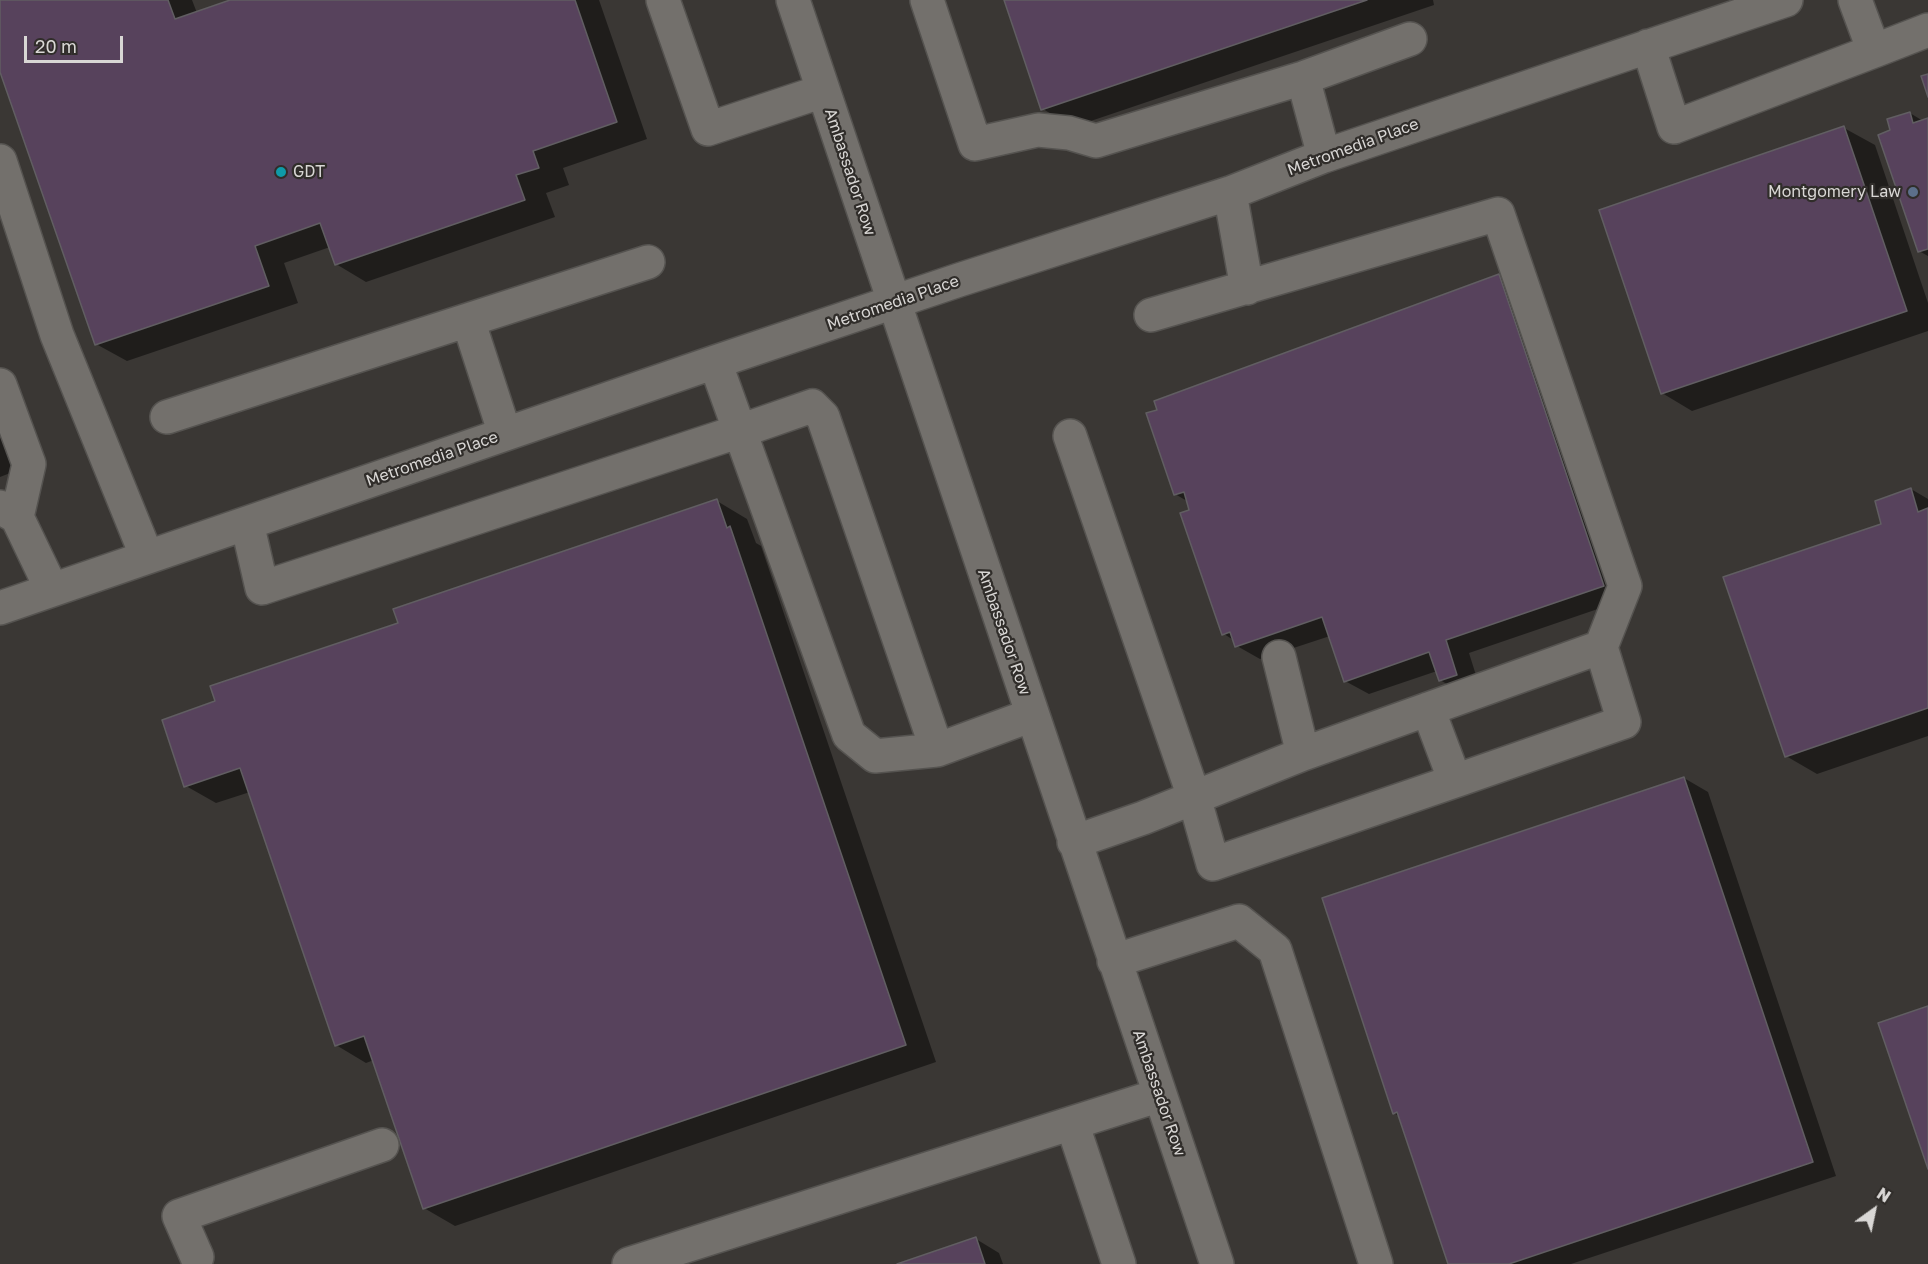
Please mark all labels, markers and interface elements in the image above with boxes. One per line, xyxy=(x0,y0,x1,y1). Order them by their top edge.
scale bar xyxy=(27,24,126,62)
text: 20 m xyxy=(35,35,77,57)
street label: Ambassador Row xyxy=(820,106,880,238)
street label: Metromedia Place xyxy=(1285,114,1421,180)
place label: GDT xyxy=(293,162,325,182)
marker: GDT xyxy=(274,165,288,179)
place label: Montgomery Law xyxy=(1768,182,1901,202)
marker: Montgomery Law xyxy=(1906,185,1920,199)
street label: Metromedia Place xyxy=(824,271,962,335)
street label: Metromedia Place xyxy=(363,427,501,491)
street label: Ambassador Row xyxy=(973,566,1035,698)
street label: Ambassador Row xyxy=(1128,1027,1190,1159)
north arrow xyxy=(1844,1180,1904,1240)
text: N xyxy=(1873,1183,1894,1207)

